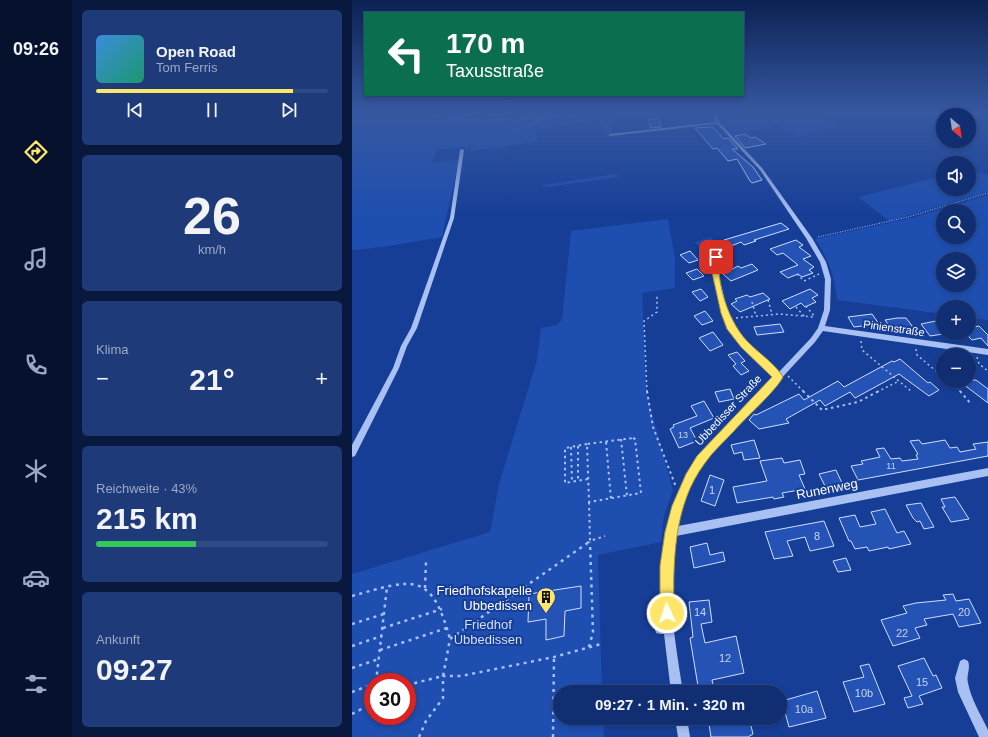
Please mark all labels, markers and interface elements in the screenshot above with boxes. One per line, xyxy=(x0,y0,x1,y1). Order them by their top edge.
icon: left xyxy=(380,28,432,80)
text: 170 m xyxy=(446,28,525,59)
text: 09:26 xyxy=(13,39,59,59)
text: Open Road xyxy=(156,43,236,60)
text: Tom Ferris xyxy=(156,60,217,75)
text: Taxusstraße xyxy=(446,61,544,81)
icon: previous xyxy=(124,99,146,121)
icon: pause xyxy=(201,99,223,121)
icon: next xyxy=(278,99,300,121)
north arrow xyxy=(936,108,976,148)
map controls xyxy=(936,108,976,388)
icon: directions xyxy=(22,138,50,166)
button: sound xyxy=(936,156,976,196)
text: 26 xyxy=(183,187,241,245)
button: search xyxy=(936,204,976,244)
pin xyxy=(699,240,733,274)
text: km/h xyxy=(198,242,226,257)
icon: music xyxy=(22,245,50,273)
icon: arrive xyxy=(705,246,727,268)
button: layers xyxy=(936,252,976,292)
button: + xyxy=(936,300,976,340)
street label: Pinienstraße xyxy=(863,318,925,338)
text: Klima xyxy=(96,342,129,357)
button: − xyxy=(936,348,976,388)
icon: phone xyxy=(22,351,50,379)
text: 21° xyxy=(189,363,235,396)
text: − xyxy=(96,366,109,391)
text: + xyxy=(315,366,328,391)
street label: Ubbedisser Straße xyxy=(692,372,764,448)
house number: 13 xyxy=(678,430,688,440)
icon: climate xyxy=(22,457,50,485)
house number: 11 xyxy=(886,461,896,471)
street label: Runenweg xyxy=(795,476,859,502)
text: Reichweite · 43% xyxy=(96,481,197,496)
house number: 1 xyxy=(709,484,715,496)
text: 215 km xyxy=(96,502,198,535)
house number: 8 xyxy=(814,530,820,542)
icon: car xyxy=(22,564,50,592)
place label: Friedhofskapelle Ubbedissen xyxy=(437,583,532,613)
building icon: Friedhofskapelle Ubbedissen xyxy=(535,586,557,614)
position arrow xyxy=(646,592,688,634)
house number: 14 xyxy=(694,606,706,618)
house number: 20 xyxy=(958,606,970,618)
park label: Friedhof Ubbedissen xyxy=(454,617,522,647)
house number: 22 xyxy=(896,627,908,639)
text: Ankunft xyxy=(96,632,140,647)
house number: 12 xyxy=(719,652,731,664)
text: 09:27 xyxy=(96,653,173,686)
icon: filters xyxy=(22,670,50,698)
speed limit sign: 30 xyxy=(364,673,416,725)
house number: 15 xyxy=(916,676,928,688)
house number: 10b xyxy=(855,687,873,699)
text: 09:27 · 1 Min. · 320 m xyxy=(595,696,745,713)
house number: 10a xyxy=(795,703,814,715)

